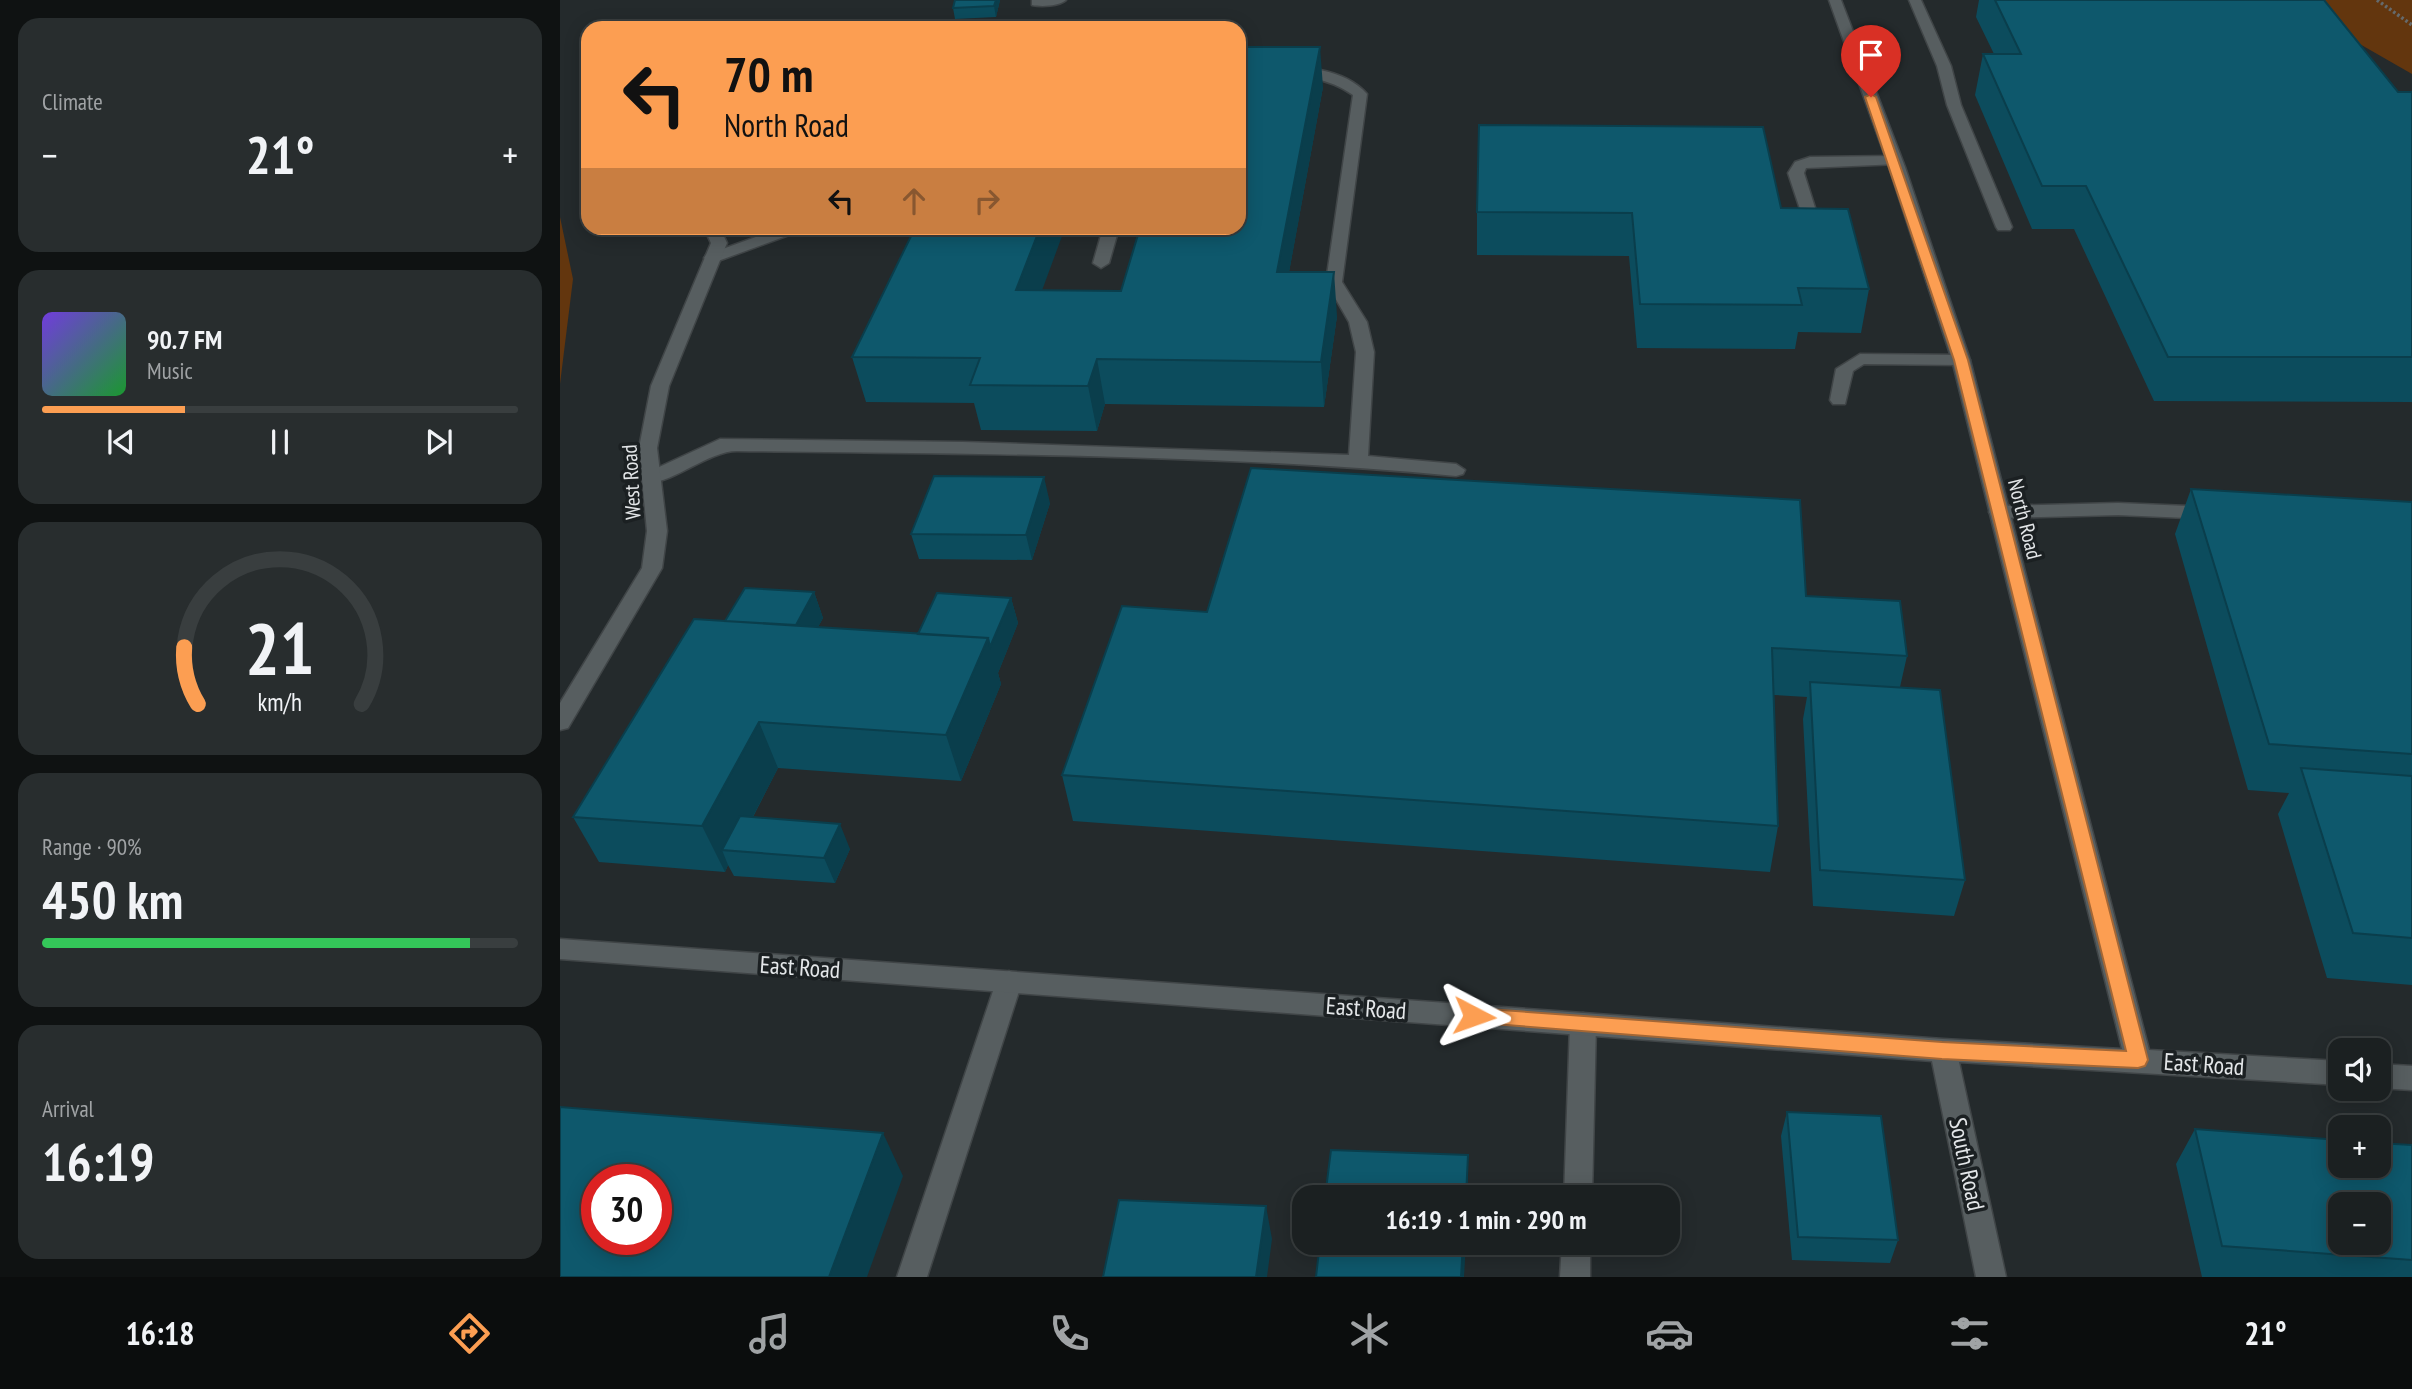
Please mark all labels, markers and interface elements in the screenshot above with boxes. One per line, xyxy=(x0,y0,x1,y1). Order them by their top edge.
pin xyxy=(1841,25,1901,97)
icon: arrive xyxy=(1852,36,1890,74)
text: 70 m xyxy=(724,42,813,106)
icon: left xyxy=(609,49,700,140)
text: Climate xyxy=(42,87,103,116)
text: North Road xyxy=(724,104,849,146)
text: 21° xyxy=(246,121,314,188)
text: − xyxy=(42,130,58,179)
text: + xyxy=(502,130,518,179)
icon: left xyxy=(822,182,860,220)
icon: ahead xyxy=(895,182,933,220)
icon: right xyxy=(968,182,1006,220)
text: 90.7 FM xyxy=(147,323,222,356)
text: Music xyxy=(147,356,193,385)
icon: previous xyxy=(102,423,140,461)
icon: pause xyxy=(261,423,299,461)
icon: next xyxy=(420,423,458,461)
street label: West Road xyxy=(616,444,646,520)
street label: North Road xyxy=(2002,476,2048,562)
text: 21 xyxy=(245,601,315,695)
text: km/h xyxy=(258,686,302,718)
text: Range · 90% xyxy=(42,832,142,861)
text: 450 km xyxy=(42,866,183,933)
street label: East Road xyxy=(759,949,841,985)
position arrow xyxy=(1437,979,1511,1053)
street label: East Road xyxy=(1325,990,1407,1026)
map controls xyxy=(2328,1038,2391,1255)
button: sound xyxy=(2328,1038,2391,1101)
street label: East Road xyxy=(2163,1046,2245,1082)
text: Arrival xyxy=(42,1094,94,1123)
street label: South Road xyxy=(1942,1115,1992,1213)
button: + xyxy=(2328,1115,2391,1178)
text: 16:19 xyxy=(42,1128,154,1195)
speed limit sign: 30 xyxy=(581,1164,672,1255)
button: − xyxy=(2328,1192,2391,1255)
text: 16:19 · 1 min · 290 m xyxy=(1386,1203,1586,1236)
icon: directions xyxy=(445,1309,494,1358)
icon: music xyxy=(745,1309,794,1358)
icon: phone xyxy=(1045,1309,1094,1358)
icon: climate xyxy=(1345,1309,1394,1358)
icon: car xyxy=(1645,1309,1694,1358)
icon: filters xyxy=(1945,1309,1994,1358)
text: 16:18 xyxy=(125,1312,195,1354)
text: 21° xyxy=(2244,1312,2287,1354)

